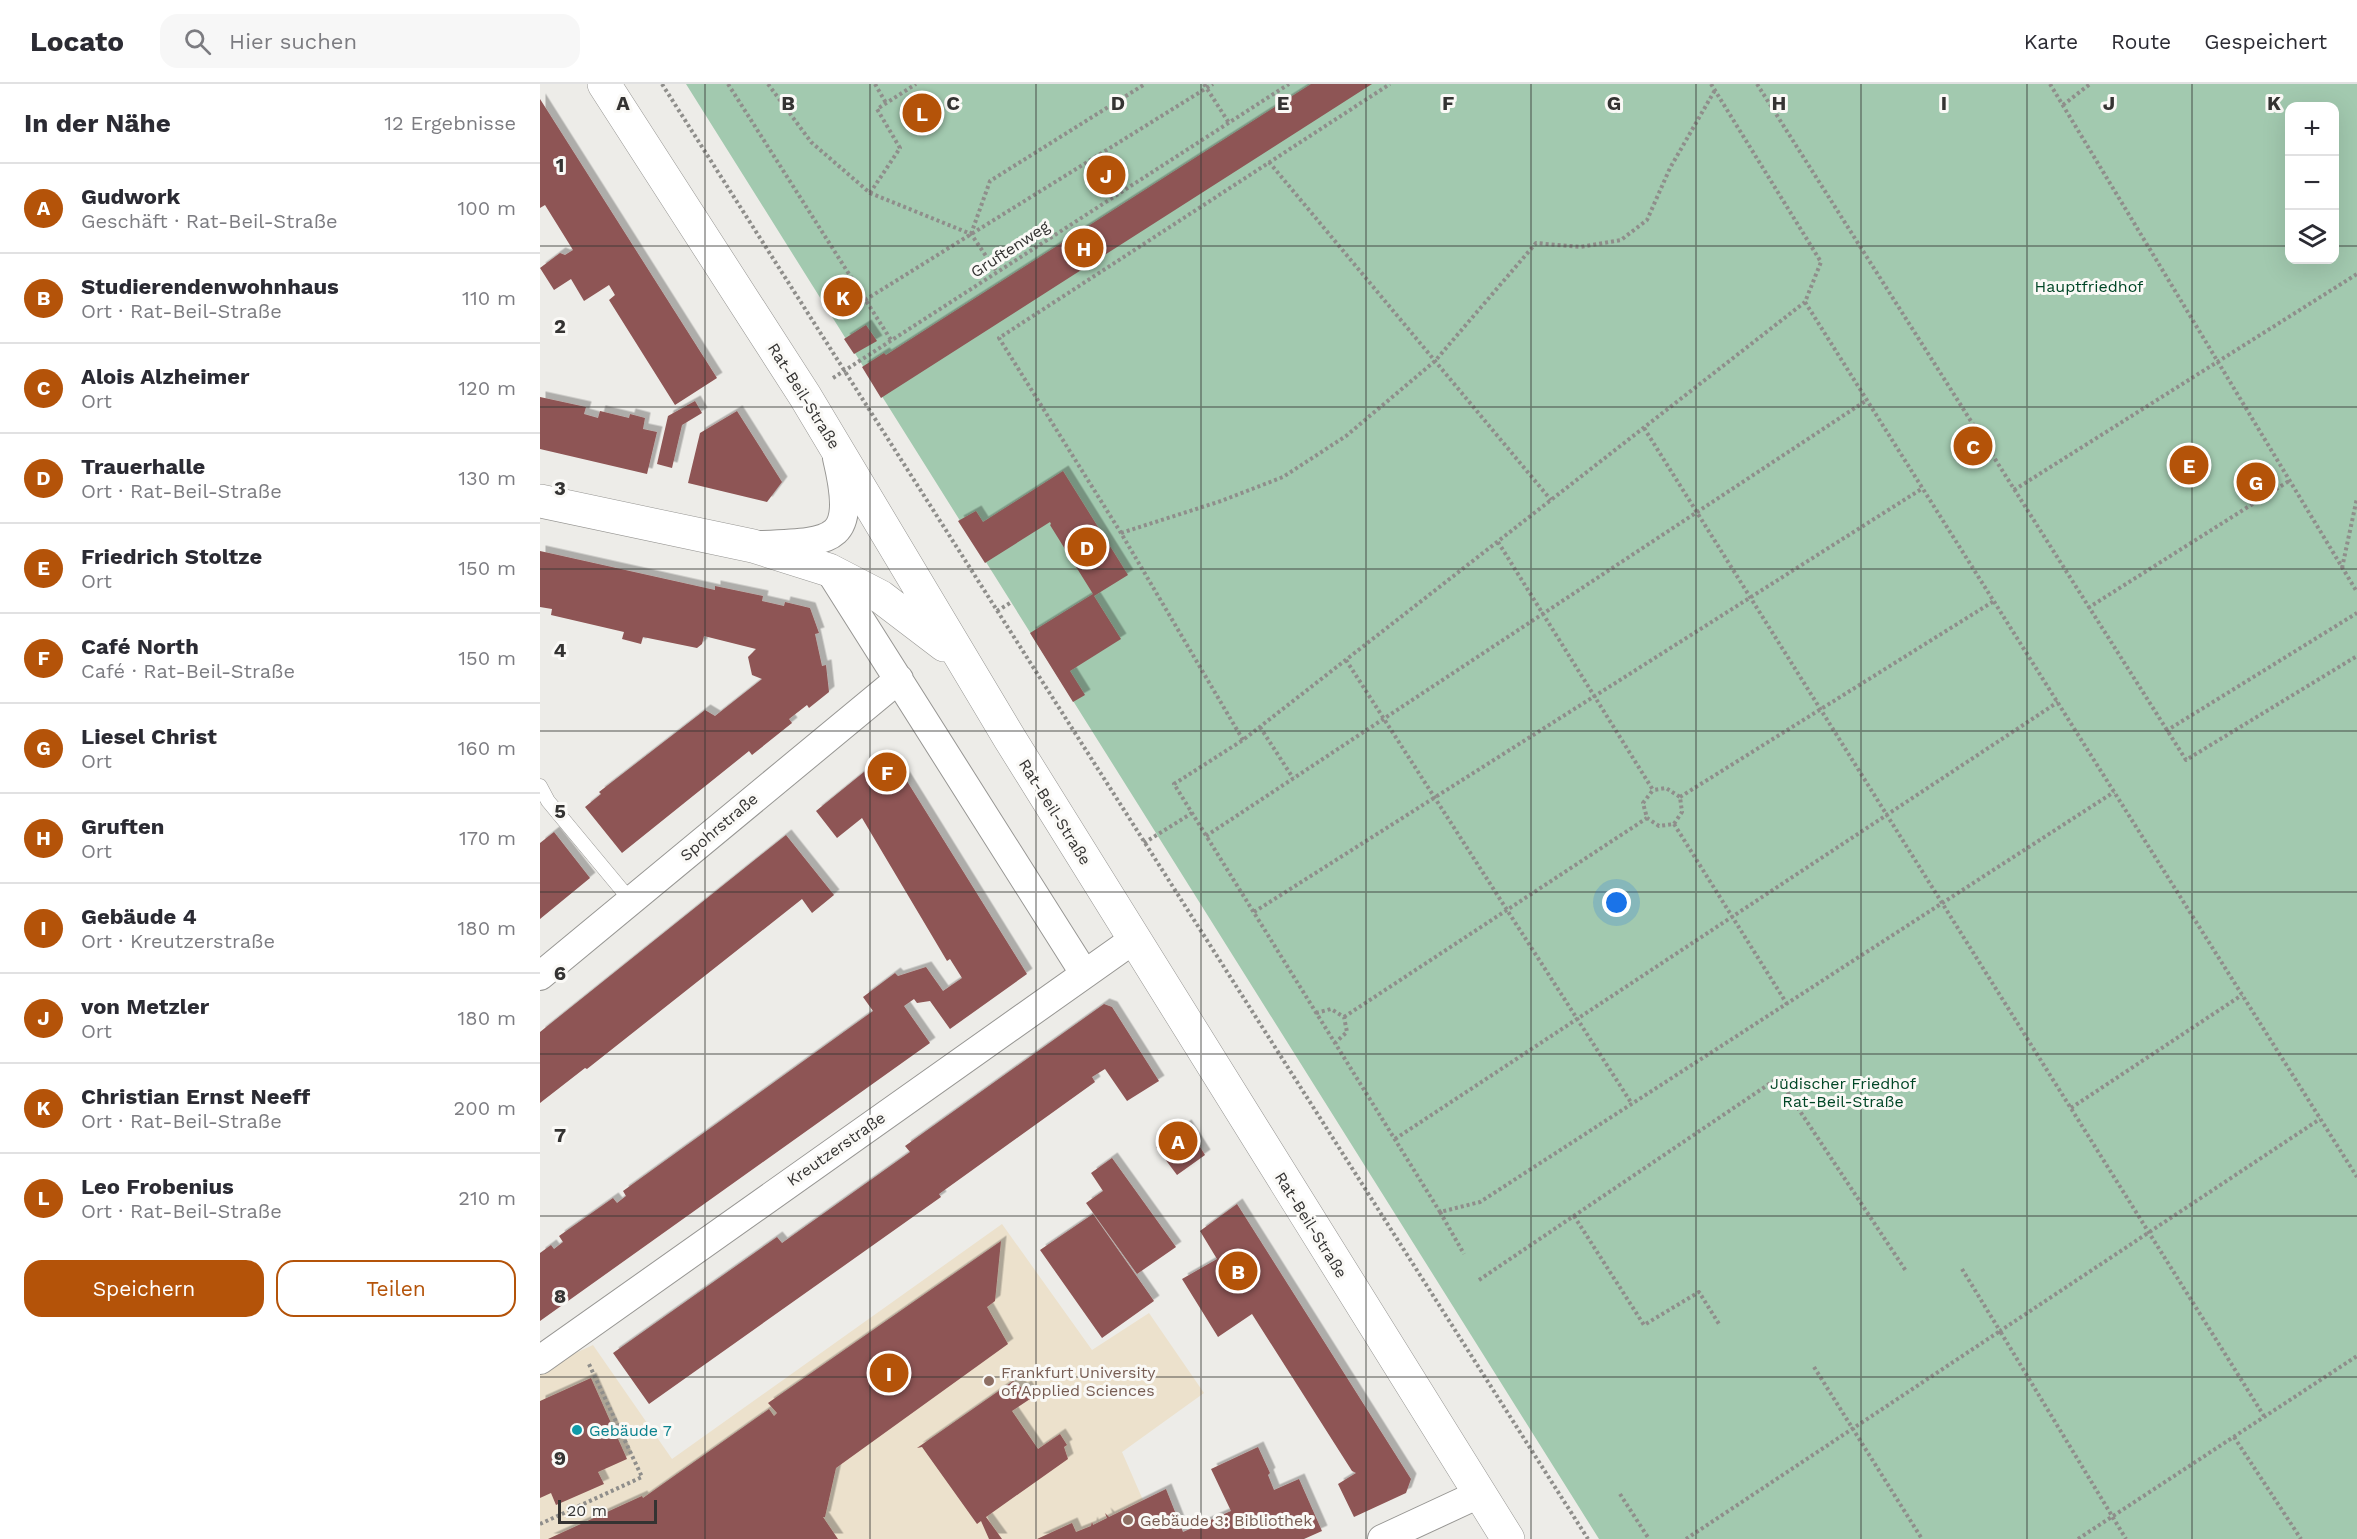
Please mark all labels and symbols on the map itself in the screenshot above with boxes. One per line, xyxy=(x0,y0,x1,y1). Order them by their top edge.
pin: L xyxy=(902,90,941,135)
text: A xyxy=(616,91,630,115)
text: B xyxy=(781,91,795,115)
text: C xyxy=(946,91,960,115)
text: D xyxy=(1111,91,1125,115)
text: E xyxy=(1277,91,1289,115)
text: F xyxy=(1442,91,1454,115)
text: G xyxy=(1607,91,1621,115)
text: H xyxy=(1772,91,1786,115)
text: I xyxy=(1941,91,1947,115)
text: J xyxy=(2103,91,2115,115)
text: K xyxy=(2267,91,2281,115)
pin: J xyxy=(1086,152,1126,197)
text: 1 xyxy=(556,153,564,177)
street label: Gruftenweg xyxy=(967,216,1053,281)
pin: H xyxy=(1064,226,1104,270)
pin: K xyxy=(824,274,862,320)
park label: Hauptfriedhof xyxy=(2035,277,2144,296)
text: 2 xyxy=(554,314,566,338)
street label: Rat-Beil-Straße xyxy=(764,339,844,453)
pin: C xyxy=(1954,424,1992,469)
pin: E xyxy=(2170,442,2208,488)
pin: G xyxy=(2236,460,2276,504)
text: 3 xyxy=(554,476,566,500)
pin: D xyxy=(1068,524,1106,570)
text: 4 xyxy=(554,638,567,662)
pin: F xyxy=(868,750,906,794)
street label: Rat-Beil-Straße xyxy=(1015,755,1095,869)
street label: Spohrstraße xyxy=(676,789,762,865)
text: 5 xyxy=(554,799,566,823)
your location xyxy=(1602,888,1631,917)
text: 6 xyxy=(554,961,566,985)
park label: Jüdischer Friedhof Rat-Beil-Straße xyxy=(1770,1074,1917,1111)
street label: Kreutzerstraße xyxy=(783,1108,889,1190)
pin: A xyxy=(1158,1118,1198,1164)
text: 7 xyxy=(554,1123,566,1147)
street label: Rat-Beil-Straße xyxy=(1271,1168,1351,1282)
pin: B xyxy=(1218,1248,1258,1294)
text: 8 xyxy=(554,1284,566,1308)
pin: I xyxy=(870,1350,908,1396)
place label: Frankfurt University of Applied Sciences xyxy=(1001,1363,1156,1400)
marker: Frankfurt University of Applied Sciences xyxy=(982,1374,996,1388)
place label: Gebäude 7 xyxy=(589,1421,672,1440)
marker: Gebäude 7 xyxy=(570,1423,584,1437)
text: 9 xyxy=(554,1446,566,1470)
scale bar xyxy=(558,1497,657,1524)
place label: Gebäude 3: Bibliothek xyxy=(1140,1511,1312,1530)
marker: Gebäude 3: Bibliothek xyxy=(1121,1513,1135,1527)

